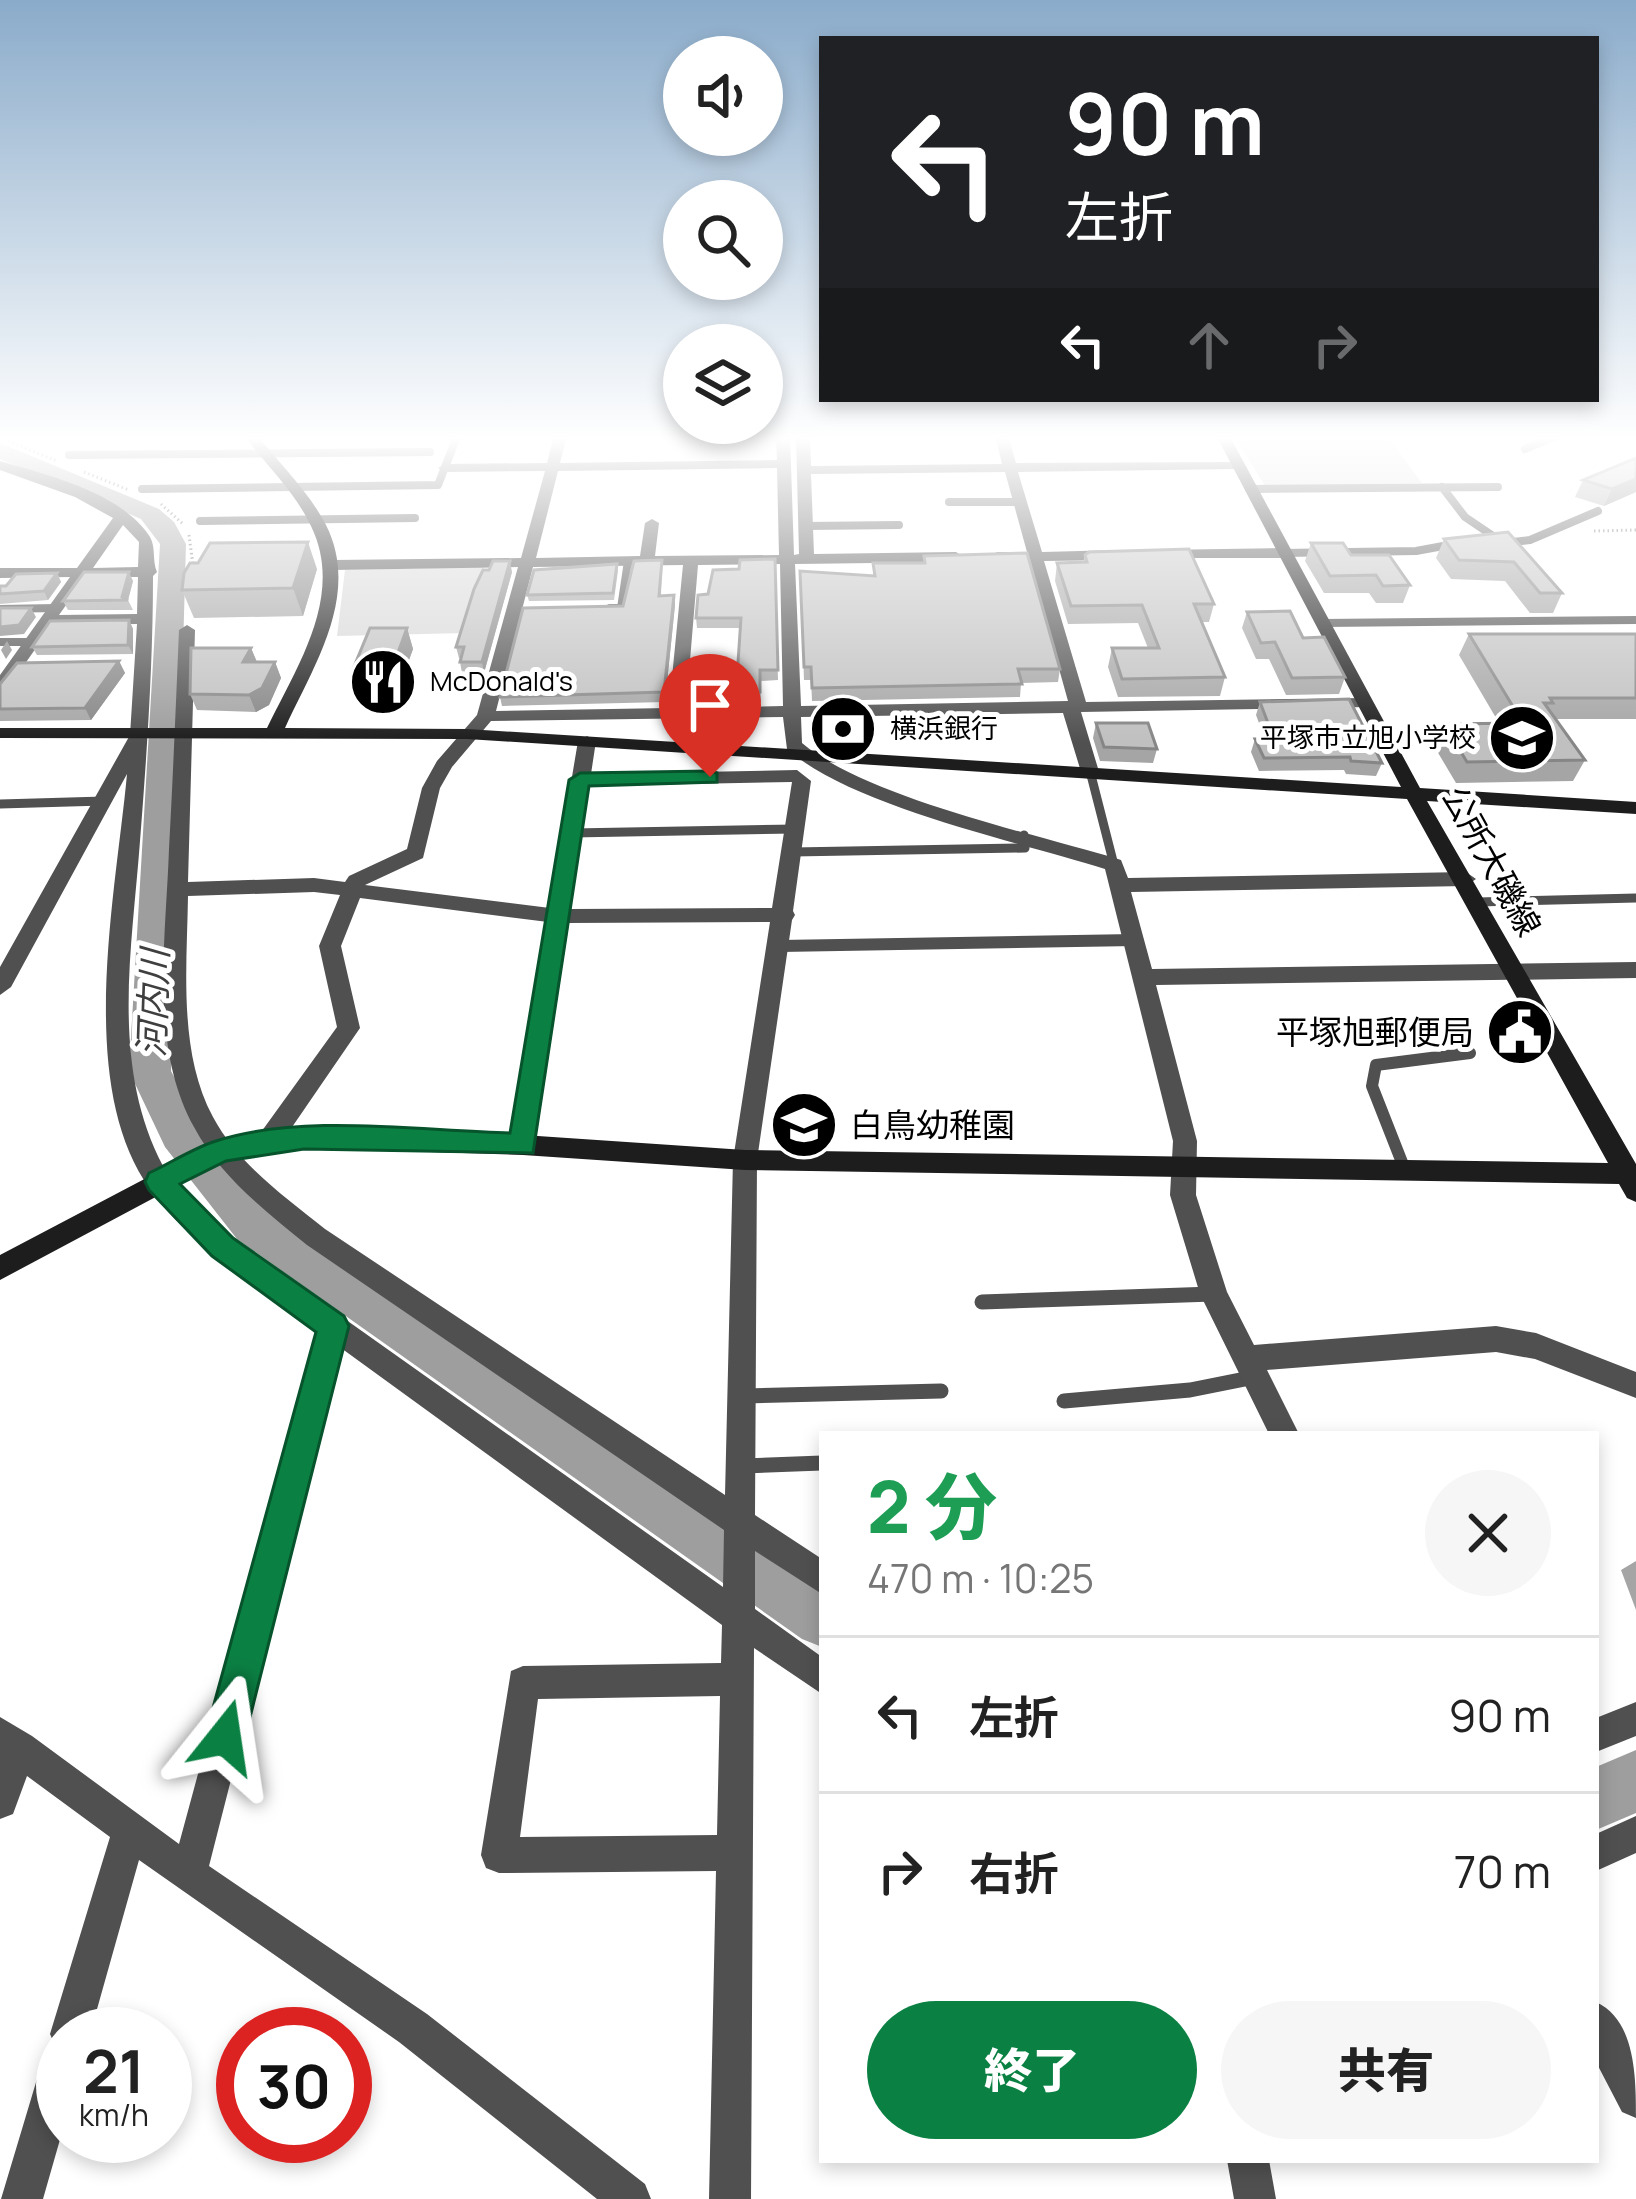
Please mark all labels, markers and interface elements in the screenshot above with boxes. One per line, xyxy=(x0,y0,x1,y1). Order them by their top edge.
map controls xyxy=(663,36,783,444)
button: sound xyxy=(663,36,783,156)
text: 90 m xyxy=(1065,65,1265,180)
icon: left xyxy=(867,84,1023,240)
text: 左折 xyxy=(1065,179,1173,253)
button: search xyxy=(663,180,783,300)
icon: left xyxy=(1050,312,1116,378)
icon: ahead xyxy=(1176,312,1242,378)
icon: right xyxy=(1302,312,1368,378)
button: layers xyxy=(663,324,783,444)
restaurant icon: McDonald's xyxy=(348,647,418,717)
pin xyxy=(659,654,761,777)
place label: McDonald's xyxy=(430,662,573,699)
icon: arrive xyxy=(677,672,743,738)
bank icon: 横浜銀行 xyxy=(808,694,878,764)
school or university icon: 平塚市立旭小学校 xyxy=(1487,703,1557,773)
place label: 横浜銀行 xyxy=(890,709,998,746)
place label: 平塚市立旭小学校 xyxy=(1260,718,1476,755)
street label: 公所大磯線 xyxy=(1433,778,1552,944)
water label: 河内川 xyxy=(126,944,179,1058)
public building icon: 平塚旭郵便局 xyxy=(1485,997,1555,1067)
place label: 平塚旭郵便局 xyxy=(1276,1009,1474,1054)
school or university icon: 白鳥幼稚園 xyxy=(769,1090,839,1160)
place label: 白鳥幼稚園 xyxy=(850,1102,1015,1147)
text: 2 分 xyxy=(867,1456,997,1555)
button: close xyxy=(1425,1470,1551,1596)
text: 470 m · 10:25 xyxy=(867,1551,1094,1605)
position arrow xyxy=(162,1674,288,1800)
icon: left xyxy=(867,1682,933,1748)
text: 90 m xyxy=(1448,1684,1551,1746)
text: 左折 xyxy=(969,1686,1059,1748)
icon: right xyxy=(867,1838,933,1904)
text: 70 m xyxy=(1454,1840,1551,1902)
text: 右折 xyxy=(969,1842,1059,1904)
button: 終了 xyxy=(867,2001,1197,2139)
button: 共有 xyxy=(1221,2001,1551,2139)
speed limit sign: 30 xyxy=(216,2007,372,2163)
text: 21 xyxy=(83,2029,145,2111)
text: km/h xyxy=(79,2094,149,2135)

